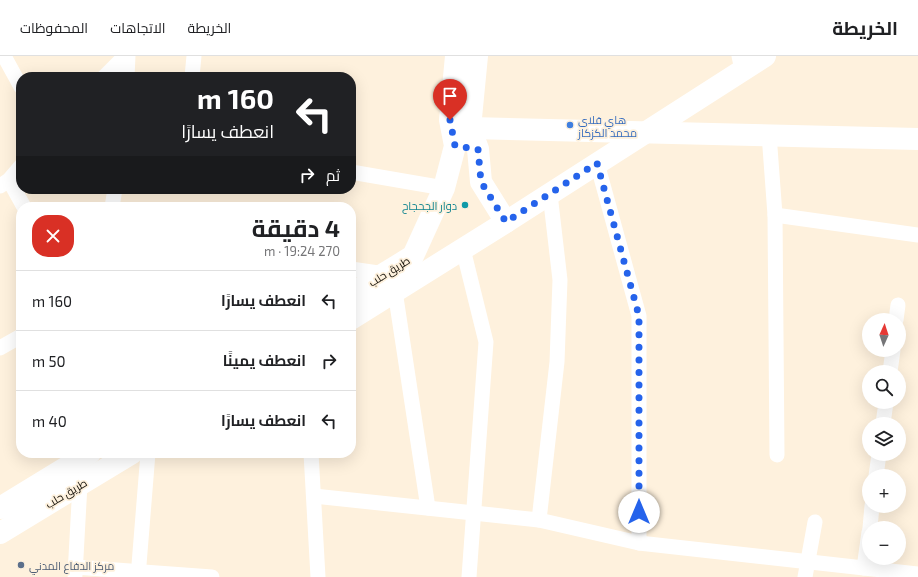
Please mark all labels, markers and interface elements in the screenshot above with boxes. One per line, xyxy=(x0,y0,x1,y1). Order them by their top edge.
text: الخريطة xyxy=(832,16,898,39)
text: المحفوظات xyxy=(20,19,88,36)
text: الاتجاهات xyxy=(110,19,166,36)
text: الخريطة xyxy=(188,19,231,36)
pin xyxy=(433,79,467,120)
text: 160 m xyxy=(197,81,274,115)
icon: arrive xyxy=(439,85,461,107)
icon: left xyxy=(288,88,340,140)
place label: هاي فلاي محمد الكزكاز xyxy=(577,113,637,140)
text: انعطف يسارًا xyxy=(181,120,274,142)
marker: هاي فلاي محمد الكزكاز xyxy=(565,120,575,130)
icon: right xyxy=(296,164,318,186)
text: ثم xyxy=(326,166,340,184)
place label: دوار الجحجاح xyxy=(402,199,457,214)
marker: دوار الجحجاح xyxy=(460,200,470,210)
text: 4 دقيقة xyxy=(252,213,340,242)
button: close xyxy=(32,215,74,257)
text: 270 m · 19:24 xyxy=(264,243,340,259)
street label: طريق حلب xyxy=(366,253,413,290)
icon: left xyxy=(318,290,340,312)
text: انعطف يسارًا xyxy=(221,291,306,309)
text: 160 m xyxy=(32,292,72,310)
north arrow xyxy=(862,313,906,357)
map controls xyxy=(862,313,906,565)
icon: right xyxy=(318,350,340,372)
text: انعطف يمينًا xyxy=(223,351,306,369)
text: 50 m xyxy=(32,352,66,370)
button: search xyxy=(862,365,906,409)
icon: left xyxy=(318,410,340,432)
text: انعطف يسارًا xyxy=(221,411,306,429)
text: 40 m xyxy=(32,412,67,430)
button: layers xyxy=(862,417,906,461)
button: + xyxy=(862,469,906,513)
street label: طريق حلب xyxy=(43,476,90,511)
position arrow xyxy=(618,491,660,533)
button: − xyxy=(862,521,906,565)
place label: مركز الدفاع المدني xyxy=(29,559,114,575)
marker: مركز الدفاع المدني xyxy=(16,560,26,570)

